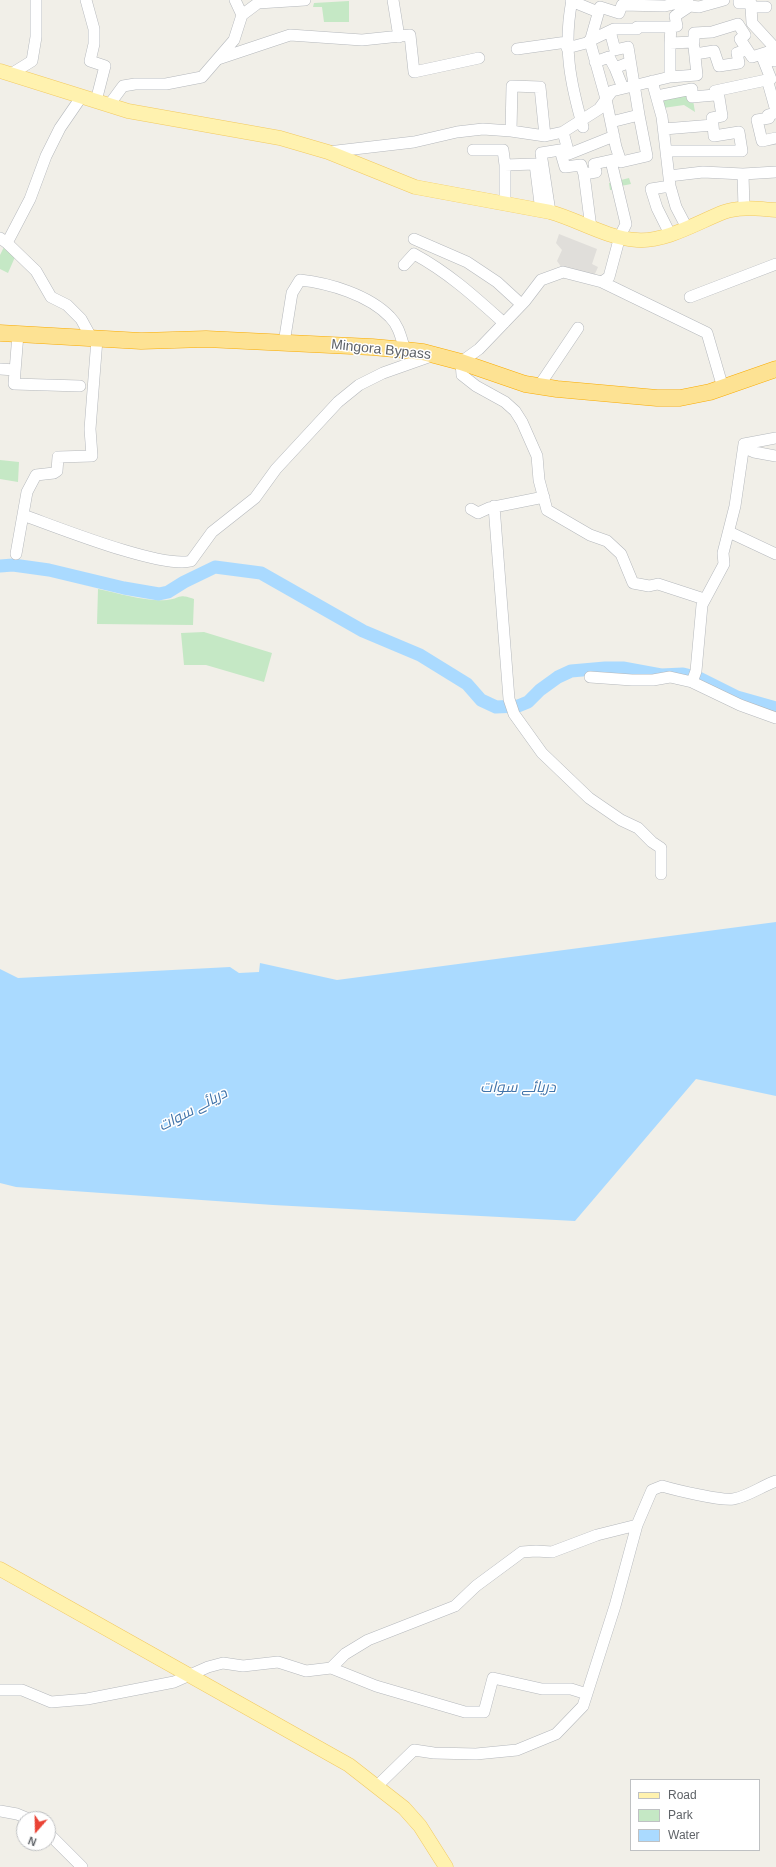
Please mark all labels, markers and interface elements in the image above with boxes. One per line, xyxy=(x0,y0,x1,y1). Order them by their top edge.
street label: Mingora Bypass xyxy=(330,336,432,364)
water label: دریائے سوات xyxy=(480,1079,556,1097)
water label: دریائے سوات xyxy=(156,1084,230,1136)
legend xyxy=(630,1779,760,1851)
text: Road xyxy=(668,1788,697,1802)
text: Park xyxy=(668,1808,693,1822)
north arrow xyxy=(16,1811,56,1851)
text: Water xyxy=(668,1828,700,1842)
text: N xyxy=(26,1834,38,1848)

